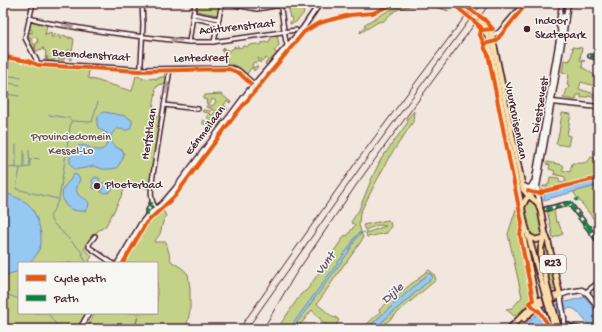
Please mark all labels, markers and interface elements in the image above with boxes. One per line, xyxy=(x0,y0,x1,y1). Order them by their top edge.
place label: Indoor Skatepark xyxy=(535,15,587,43)
street label: Achturenstraat xyxy=(198,17,277,39)
one-way arrow xyxy=(61,23,74,29)
marker: Indoor Skatepark xyxy=(522,24,532,34)
one-way arrow xyxy=(170,37,182,44)
street label: Beemdenstraat xyxy=(51,46,131,66)
street label: Lentedreef xyxy=(174,52,230,66)
street label: Diestsevest xyxy=(529,74,553,135)
street label: Vuurkruisenlaan xyxy=(500,80,529,161)
one-way arrow xyxy=(164,82,170,94)
street label: Eénmeilaan xyxy=(183,103,229,159)
street label: Herfstlaan xyxy=(139,107,161,161)
park label: Provinciedomein Kessel-Lo xyxy=(30,131,111,159)
place label: Ploeterbad xyxy=(104,179,163,193)
marker: Ploeterbad xyxy=(92,181,102,191)
water label: Vunt xyxy=(313,247,341,278)
road number: R23 xyxy=(540,255,566,273)
legend xyxy=(18,262,158,314)
text: Cycle path xyxy=(54,273,107,287)
water label: Dijle xyxy=(379,279,408,308)
text: Path xyxy=(53,293,79,307)

